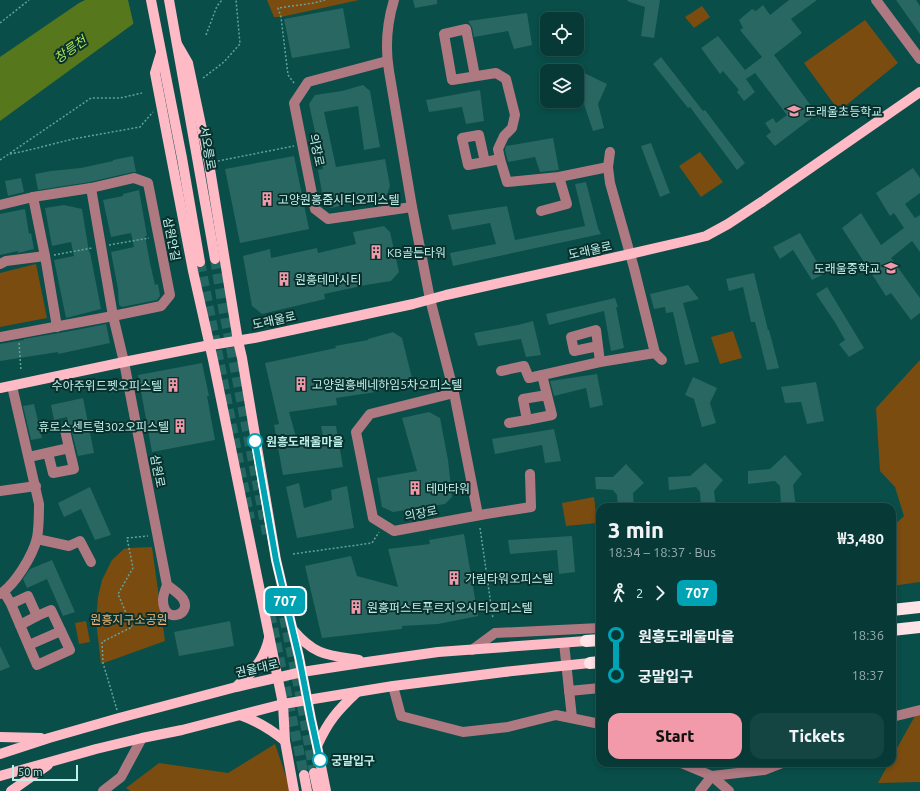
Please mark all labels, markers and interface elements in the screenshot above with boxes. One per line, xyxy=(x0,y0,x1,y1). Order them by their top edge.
map controls xyxy=(540,12,584,108)
button: locate xyxy=(540,12,584,56)
water label: 창릉천 xyxy=(51,32,90,65)
button: layers xyxy=(540,64,584,108)
school or university icon: 도래울초등학교 xyxy=(786,103,802,119)
place label: 도래울초등학교 xyxy=(805,105,882,118)
street label: 서오릉로 xyxy=(198,125,218,171)
street label: 의장로 xyxy=(307,132,327,168)
building icon: 고양원흥줌시티오피스텔 xyxy=(259,191,275,207)
place label: 고양원흥줌시티오피스텔 xyxy=(278,193,399,206)
street label: 삼원안길 xyxy=(161,216,183,262)
street label: 도래울로 xyxy=(567,239,613,261)
building icon: KB골든타워 xyxy=(368,244,384,260)
place label: KB골든타워 xyxy=(387,246,446,259)
school or university icon: 도래울중학교 xyxy=(883,260,899,276)
place label: 도래울중학교 xyxy=(814,262,880,275)
building icon: 원흥테마시티 xyxy=(276,271,292,287)
place label: 원흥테마시티 xyxy=(295,273,361,286)
street label: 도래울로 xyxy=(251,309,297,331)
building icon: 고양원흥베네하임5차오피스텔 xyxy=(293,376,309,392)
building icon: 수아주위드펫오피스텔 xyxy=(165,377,181,393)
place label: 고양원흥베네하임5차오피스텔 xyxy=(312,378,462,391)
place label: 수아주위드펫오피스텔 xyxy=(52,379,162,392)
building icon: 휴로스센트럴302오피스텔 xyxy=(172,418,188,434)
place label: 휴로스센트럴302오피스텔 xyxy=(38,420,169,433)
marker: 원흥도래울마을 xyxy=(247,433,263,449)
place label: 원흥도래울마을 xyxy=(266,435,343,448)
street label: 삼원로 xyxy=(148,454,168,488)
building icon: 테마타워 xyxy=(407,480,423,496)
place label: 테마타워 xyxy=(426,482,470,495)
street label: 의장로 xyxy=(404,503,438,523)
text: 3 min xyxy=(608,517,664,542)
text: ₩3,480 xyxy=(838,530,884,547)
text: 18:34 – 18:37 · Bus xyxy=(608,545,716,559)
building icon: 가림타워오피스텔 xyxy=(446,570,462,586)
place label: 가림타워오피스텔 xyxy=(465,572,553,585)
icon: walk xyxy=(608,582,630,604)
icon: forward xyxy=(649,582,671,604)
text: 707 xyxy=(685,585,709,601)
text: 2 xyxy=(636,586,643,600)
line badge: 707 xyxy=(262,588,308,614)
text: 707 xyxy=(273,593,297,609)
building icon: 원흥퍼스트푸르지오시티오피스텔 xyxy=(348,599,364,615)
place label: 원흥퍼스트푸르지오시티오피스텔 xyxy=(367,601,533,614)
park label: 원흥지구소공원 xyxy=(90,613,168,626)
text: 원흥도래울마을 xyxy=(638,628,735,645)
text: 18:36 xyxy=(851,628,884,642)
street label: 권율대로 xyxy=(234,657,280,679)
text: 궁말입구 xyxy=(638,668,693,685)
text: 18:37 xyxy=(851,668,884,682)
button: Start xyxy=(608,713,742,759)
button: Tickets xyxy=(750,713,884,759)
marker: 궁말입구 xyxy=(312,752,328,768)
place label: 궁말입구 xyxy=(331,754,375,767)
scale bar xyxy=(12,763,78,782)
text: 50 m xyxy=(18,766,42,778)

